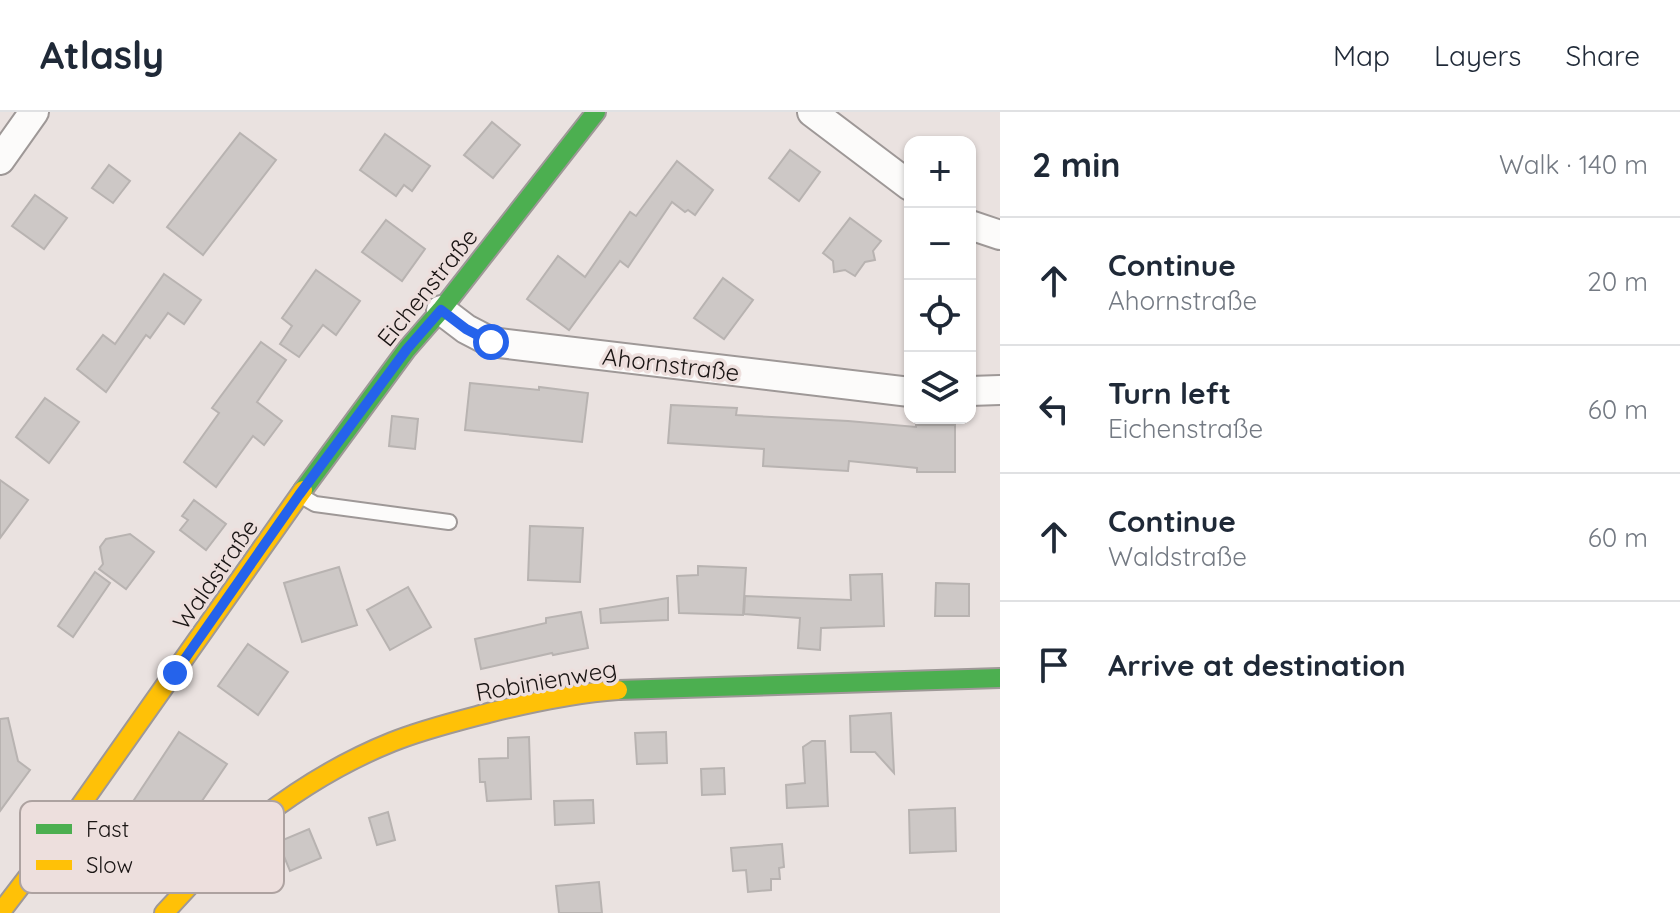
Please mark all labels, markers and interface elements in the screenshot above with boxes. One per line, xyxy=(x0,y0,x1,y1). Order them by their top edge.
text: Atlasly xyxy=(40,31,164,79)
text: Map xyxy=(1333,38,1390,73)
text: Layers xyxy=(1434,38,1521,73)
text: Share xyxy=(1565,38,1640,73)
map controls xyxy=(904,136,976,424)
button: + xyxy=(904,136,976,208)
text: 2 min xyxy=(1032,143,1121,186)
text: Walk · 140 m xyxy=(1499,148,1648,181)
button: − xyxy=(904,208,976,280)
street label: Eichenstraße xyxy=(370,222,484,352)
text: Continue xyxy=(1108,246,1236,284)
icon: ahead xyxy=(1032,259,1076,303)
text: 20 m xyxy=(1587,265,1648,298)
button: locate xyxy=(904,280,976,352)
text: Ahornstraße xyxy=(1108,284,1257,317)
route start xyxy=(473,324,509,360)
street label: Ahornstraße xyxy=(601,341,741,387)
button: layers xyxy=(904,352,976,424)
text: Turn left xyxy=(1108,374,1231,412)
icon: left xyxy=(1032,387,1076,431)
text: 60 m xyxy=(1588,393,1648,426)
text: Eichenstraße xyxy=(1108,412,1263,445)
text: Continue xyxy=(1108,502,1236,540)
street label: Waldstraße xyxy=(166,513,264,635)
icon: ahead xyxy=(1032,515,1076,559)
text: 60 m xyxy=(1588,521,1648,554)
text: Waldstraße xyxy=(1108,540,1247,573)
icon: arrive xyxy=(1032,643,1076,687)
text: Arrive at destination xyxy=(1108,646,1406,684)
street label: Robinienweg xyxy=(473,653,619,707)
route end xyxy=(157,655,193,691)
legend xyxy=(20,801,284,893)
text: Fast xyxy=(86,815,129,843)
text: Slow xyxy=(86,851,133,879)

